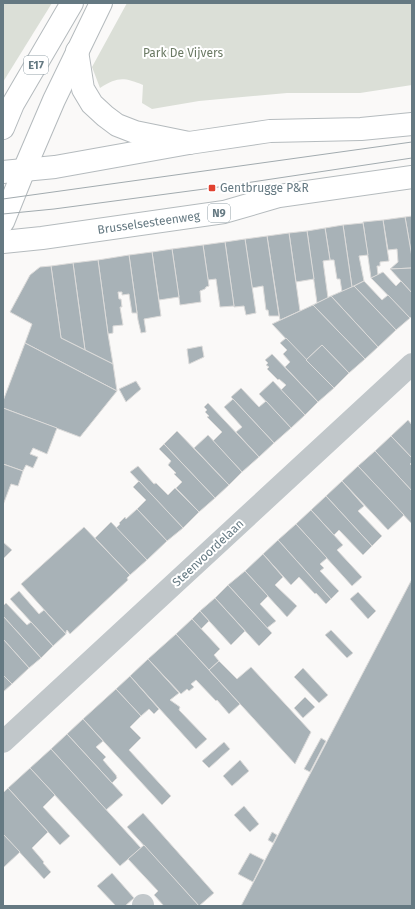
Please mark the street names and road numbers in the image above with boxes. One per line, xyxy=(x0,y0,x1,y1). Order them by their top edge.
road number: E17 xyxy=(24,56,48,74)
road number: N9 xyxy=(208,204,230,222)
street label: Brusselsesteenweg xyxy=(96,208,202,237)
street label: Steenvoordelaan xyxy=(170,516,246,590)

